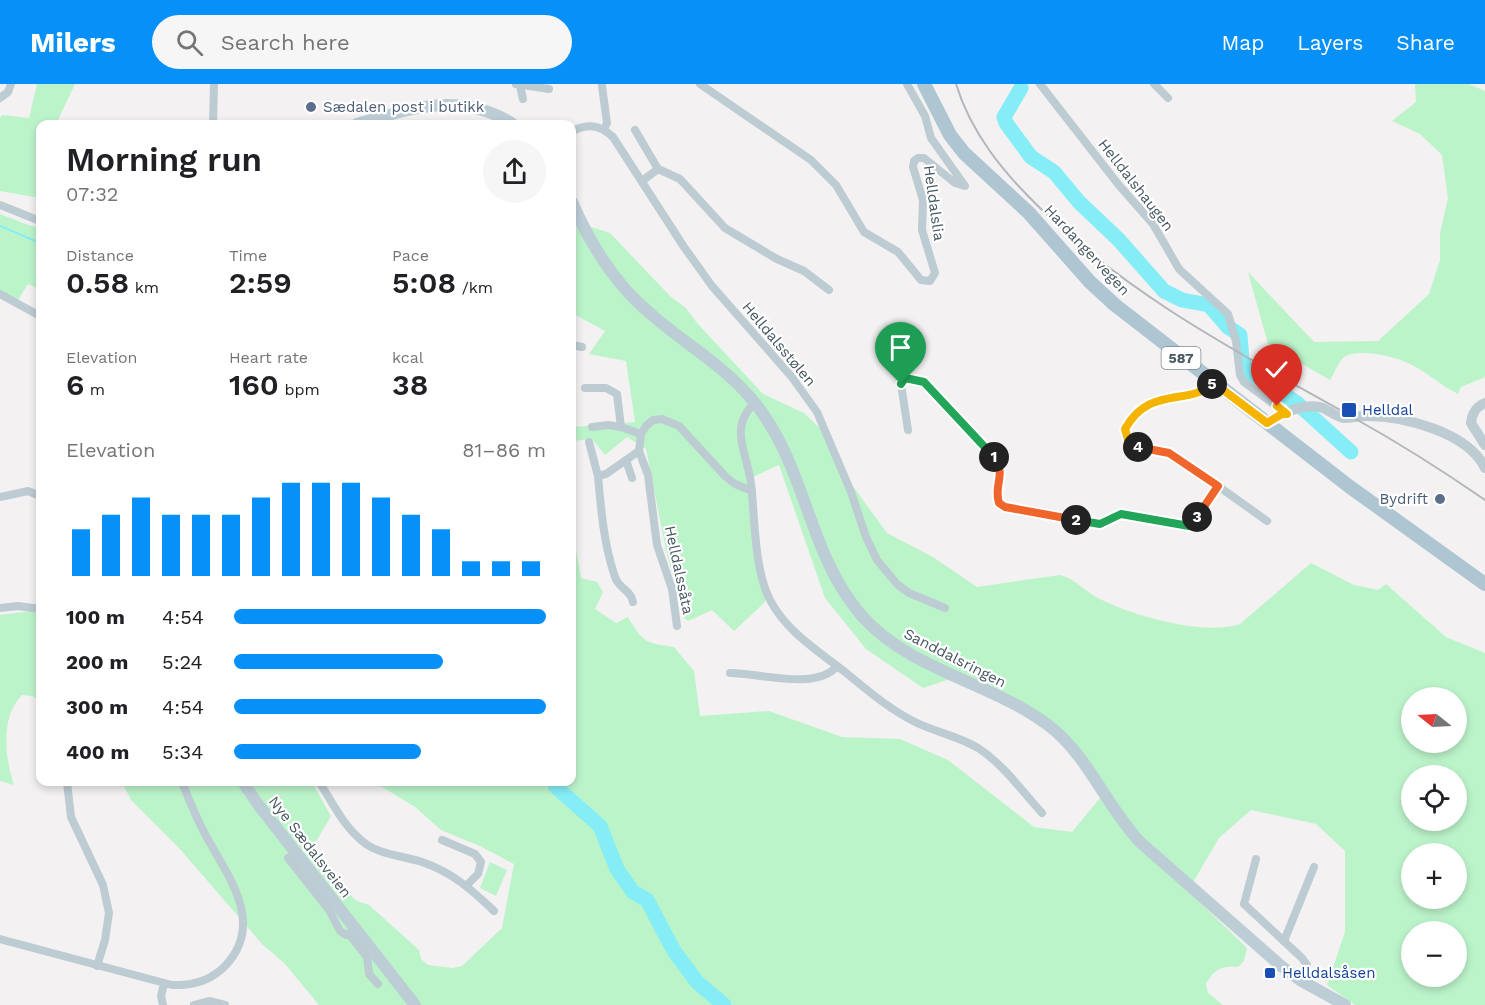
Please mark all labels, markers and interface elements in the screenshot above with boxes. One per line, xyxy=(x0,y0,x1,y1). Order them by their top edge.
search box xyxy=(152,15,572,69)
text: Milers xyxy=(30,26,116,59)
icon: search xyxy=(173,26,206,59)
text: Search here xyxy=(221,30,350,55)
text: Map xyxy=(1221,30,1264,55)
text: Layers xyxy=(1297,30,1363,55)
text: Share xyxy=(1396,30,1455,55)
place label: Sædalen post i butikk xyxy=(323,98,485,116)
marker: Sædalen post i butikk xyxy=(304,100,318,114)
street label: Helldalshaugen xyxy=(1094,135,1178,235)
text: Morning run xyxy=(66,140,262,179)
button: share xyxy=(483,140,546,203)
street label: Helldalslia xyxy=(920,164,948,242)
text: 07:32 xyxy=(66,182,119,206)
street label: Hardangervegen xyxy=(1040,201,1134,299)
text: Distance xyxy=(66,246,134,265)
text: Time xyxy=(229,246,267,265)
text: Pace xyxy=(392,246,429,265)
text: 0.58 xyxy=(66,265,129,300)
text: 2:59 xyxy=(229,265,292,300)
text: 5:08 xyxy=(392,265,456,300)
text: km xyxy=(129,278,159,297)
text: /km xyxy=(456,278,493,297)
street label: Helldalsstølen xyxy=(738,298,820,390)
pin xyxy=(875,322,926,384)
icon: arrive xyxy=(884,331,917,364)
pin xyxy=(1251,344,1302,406)
road number: 587 xyxy=(1162,347,1200,369)
text: Elevation xyxy=(66,348,137,367)
text: Heart rate xyxy=(229,348,308,367)
text: kcal xyxy=(392,348,424,367)
icon: check xyxy=(1260,353,1293,386)
text: 6 xyxy=(66,367,84,402)
text: 160 xyxy=(229,367,279,402)
text: 38 xyxy=(392,367,428,402)
pin: 5 xyxy=(1197,369,1227,399)
text: 5 xyxy=(1207,374,1217,393)
text: m xyxy=(84,380,105,399)
text: bpm xyxy=(279,380,320,399)
marker: Helldal xyxy=(1340,401,1358,419)
place label: Helldal xyxy=(1362,401,1414,419)
pin: 4 xyxy=(1123,432,1153,462)
text: 4 xyxy=(1133,437,1143,456)
text: Elevation xyxy=(66,438,155,462)
text: 81–86 m xyxy=(462,438,546,462)
pin: 1 xyxy=(979,442,1009,472)
text: 1 xyxy=(991,447,997,466)
place label: Bydrift xyxy=(1380,490,1429,508)
marker: Bydrift xyxy=(1433,492,1447,506)
pin: 3 xyxy=(1182,502,1212,532)
pin: 2 xyxy=(1061,505,1091,535)
text: 3 xyxy=(1192,507,1202,526)
text: 2 xyxy=(1071,510,1081,529)
street label: Helldalssåta xyxy=(661,524,697,616)
text: 100 m xyxy=(66,605,125,629)
text: 4:54 xyxy=(162,605,204,629)
street label: Sanddalsringen xyxy=(901,624,1009,692)
text: 200 m xyxy=(66,650,128,674)
text: 5:24 xyxy=(162,650,203,674)
north arrow xyxy=(1401,687,1467,753)
map controls xyxy=(1401,687,1467,987)
text: 300 m xyxy=(66,695,128,719)
text: 4:54 xyxy=(162,695,204,719)
text: 400 m xyxy=(66,740,129,764)
text: 5:34 xyxy=(162,740,203,764)
button: locate xyxy=(1401,765,1467,831)
street label: Nye Sædalsveien xyxy=(265,793,355,901)
button: + xyxy=(1401,843,1467,909)
button: − xyxy=(1401,921,1467,987)
place label: Helldalsåsen xyxy=(1282,964,1375,982)
marker: Helldalsåsen xyxy=(1263,966,1277,980)

